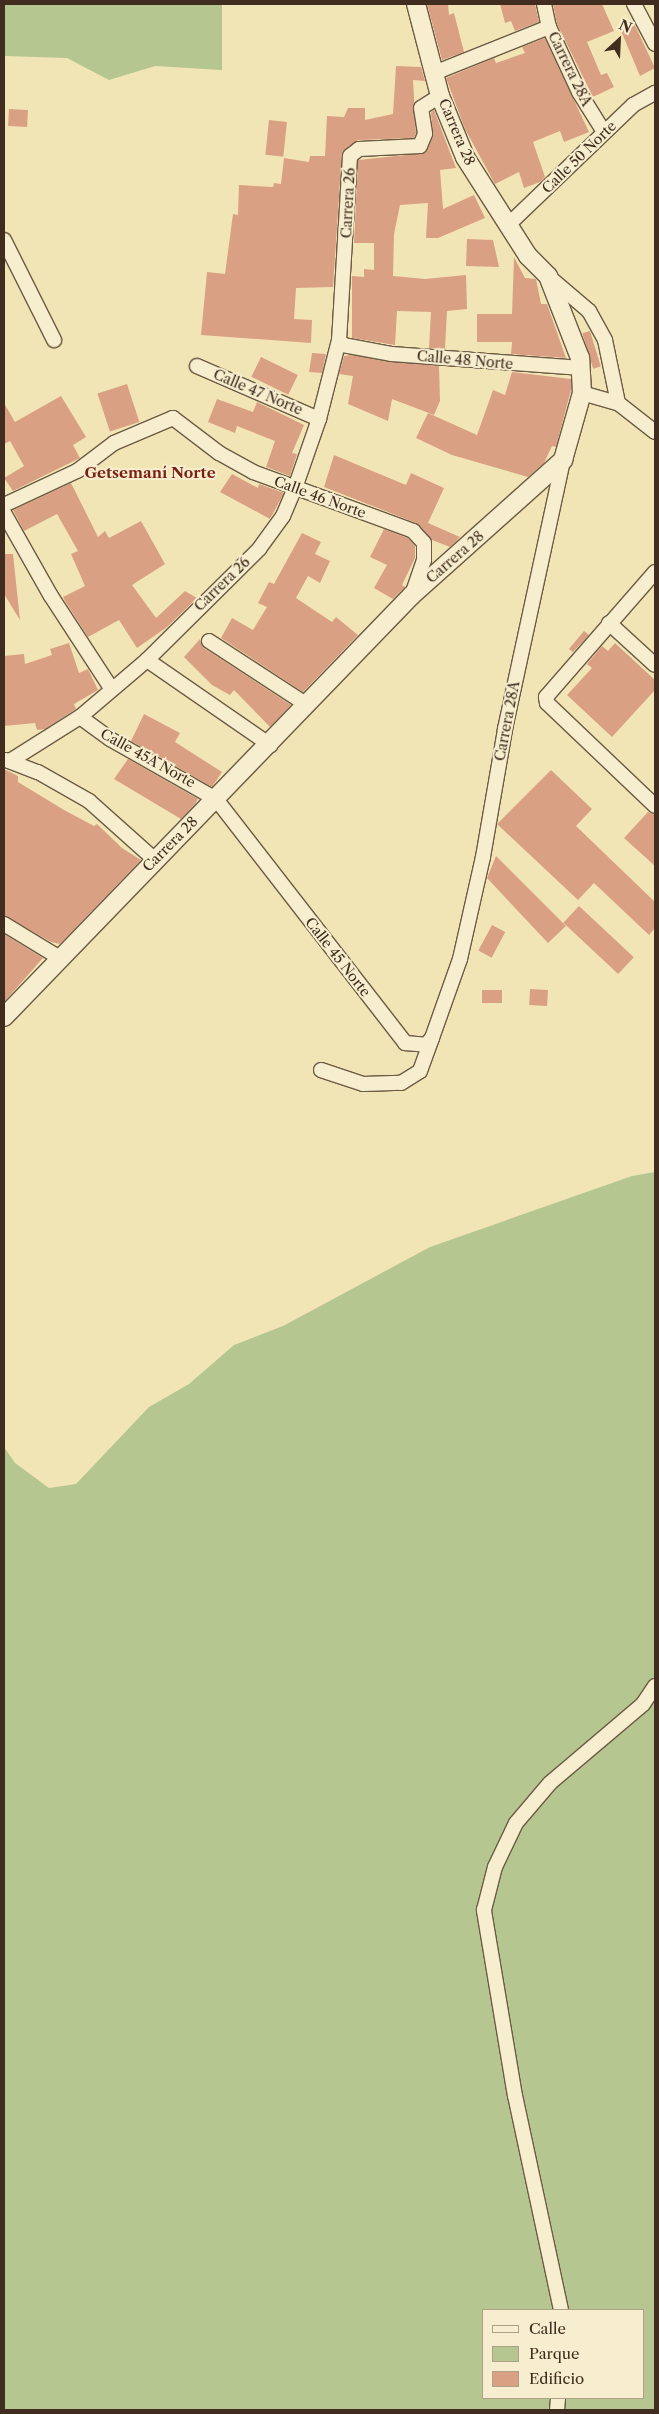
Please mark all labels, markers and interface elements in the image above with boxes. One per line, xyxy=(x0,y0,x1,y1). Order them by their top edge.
north arrow xyxy=(594,15,644,65)
text: N xyxy=(616,16,635,37)
street label: Carrera 28A xyxy=(545,29,595,109)
street label: Carrera 28 xyxy=(435,96,479,168)
street label: Calle 50 Norte xyxy=(538,117,620,197)
street label: Carrera 26 xyxy=(338,167,358,239)
street label: Calle 48 Norte xyxy=(416,347,514,373)
street label: Calle 47 Norte xyxy=(211,366,305,418)
district label: Getsemaní Norte xyxy=(84,464,216,482)
street label: Calle 46 Norte xyxy=(272,473,368,521)
street label: Carrera 28 xyxy=(423,527,487,587)
street label: Carrera 26 xyxy=(191,553,253,615)
street label: Carrera 28A xyxy=(491,679,523,763)
street label: Calle 45A Norte xyxy=(97,725,199,791)
street label: Carrera 28 xyxy=(139,813,201,875)
street label: Calle 45 Norte xyxy=(302,914,374,1000)
legend xyxy=(482,2309,644,2399)
text: Calle xyxy=(529,2319,566,2338)
text: Parque xyxy=(529,2344,579,2363)
text: Edificio xyxy=(529,2369,584,2388)

